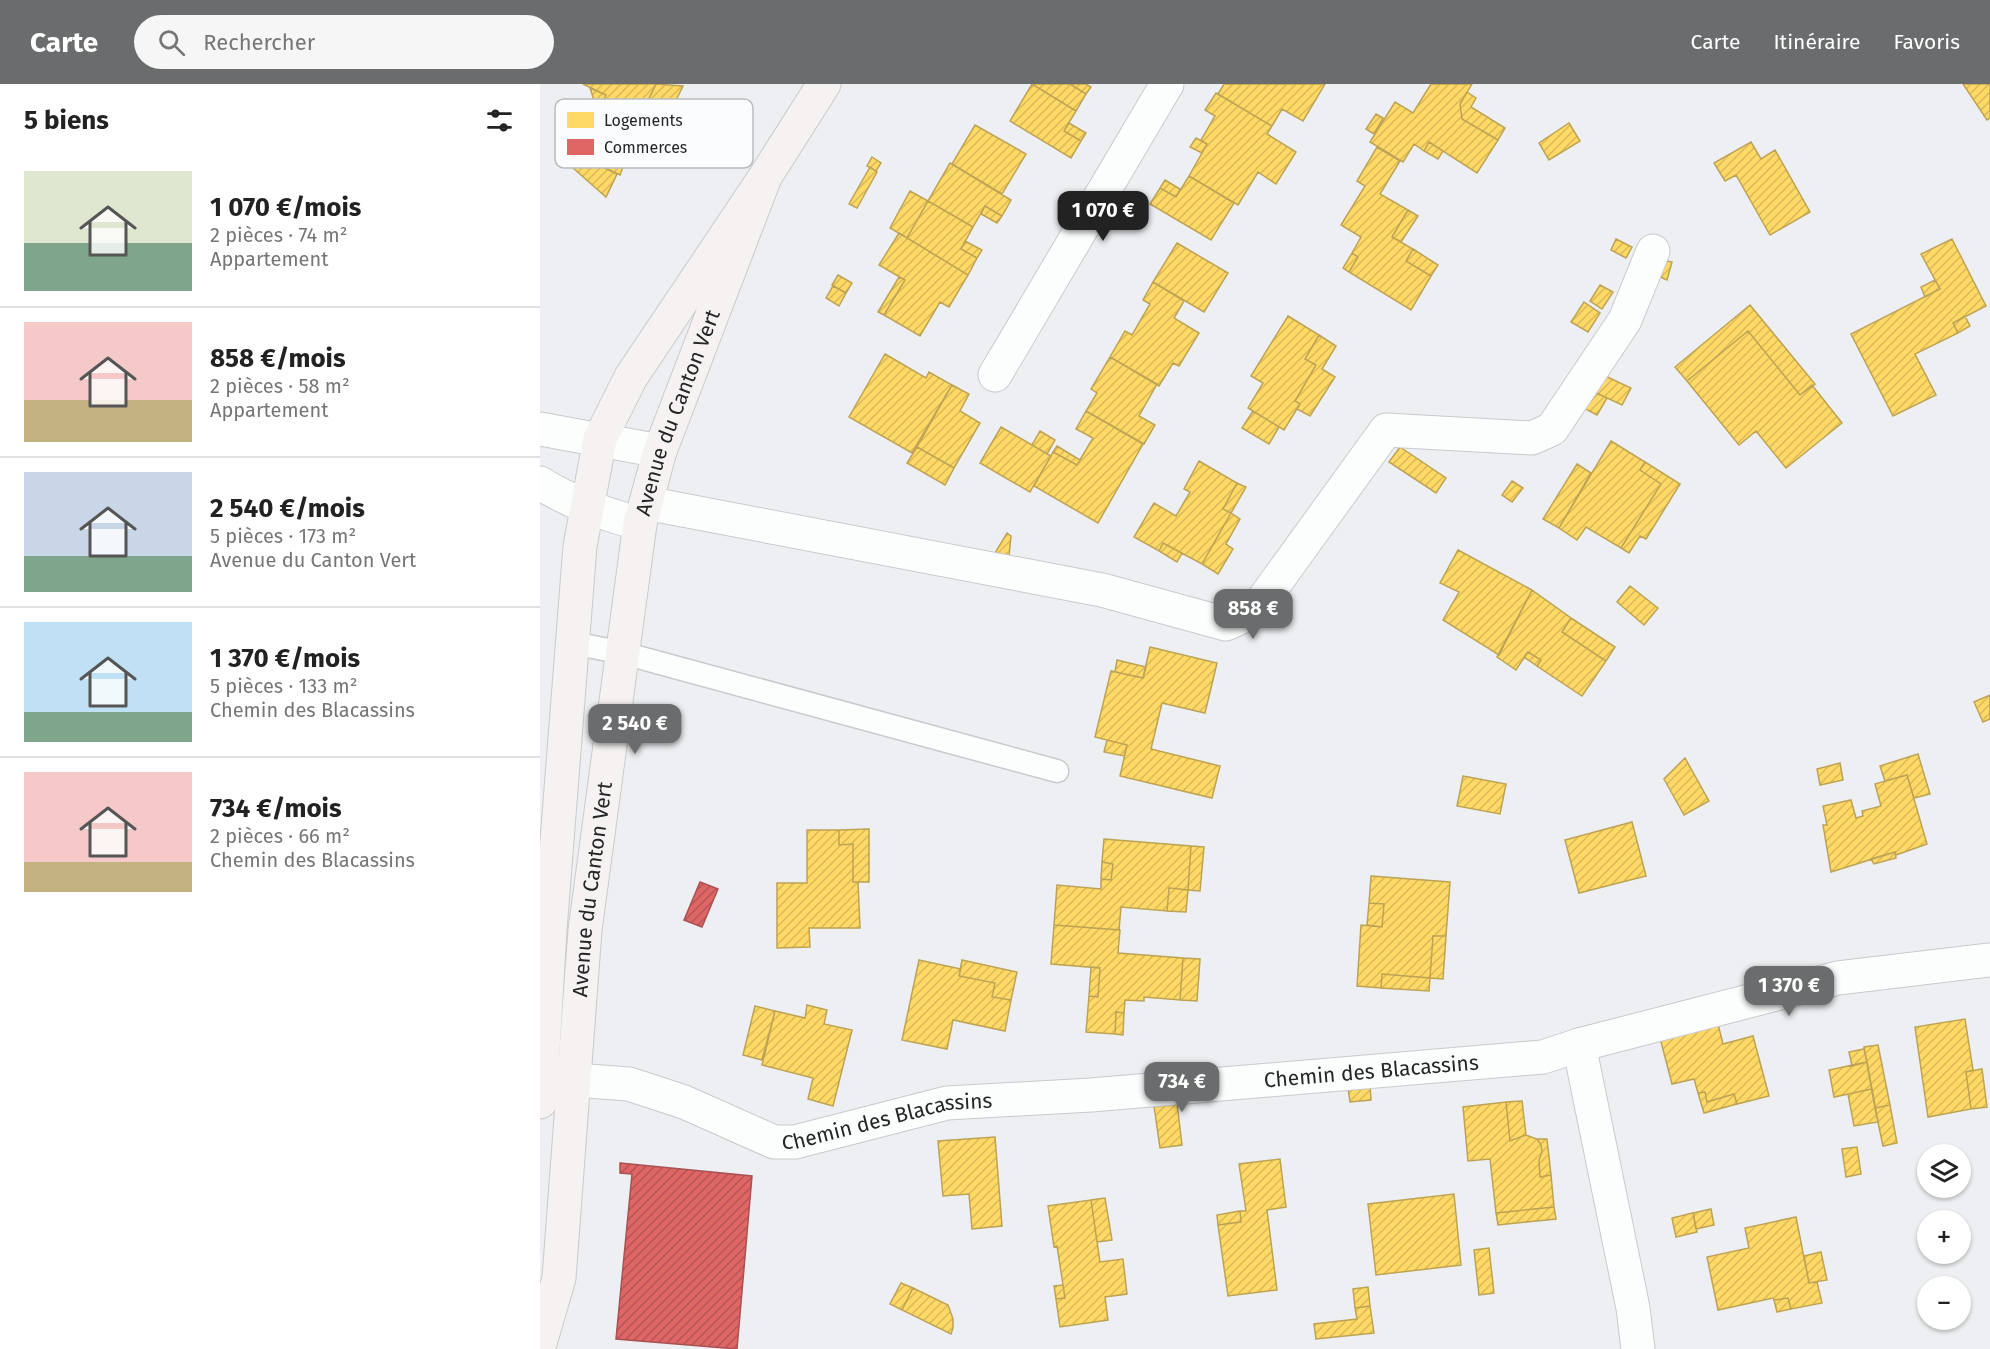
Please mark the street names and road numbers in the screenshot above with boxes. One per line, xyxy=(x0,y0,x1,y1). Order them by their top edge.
street label: Avenue du Canton Vert xyxy=(630,306,726,519)
street label: Avenue du Canton Vert xyxy=(567,780,618,998)
street label: Chemin des Blacassins xyxy=(1263,1049,1480,1093)
street label: Chemin des Blacassins xyxy=(782,1088,993,1155)

